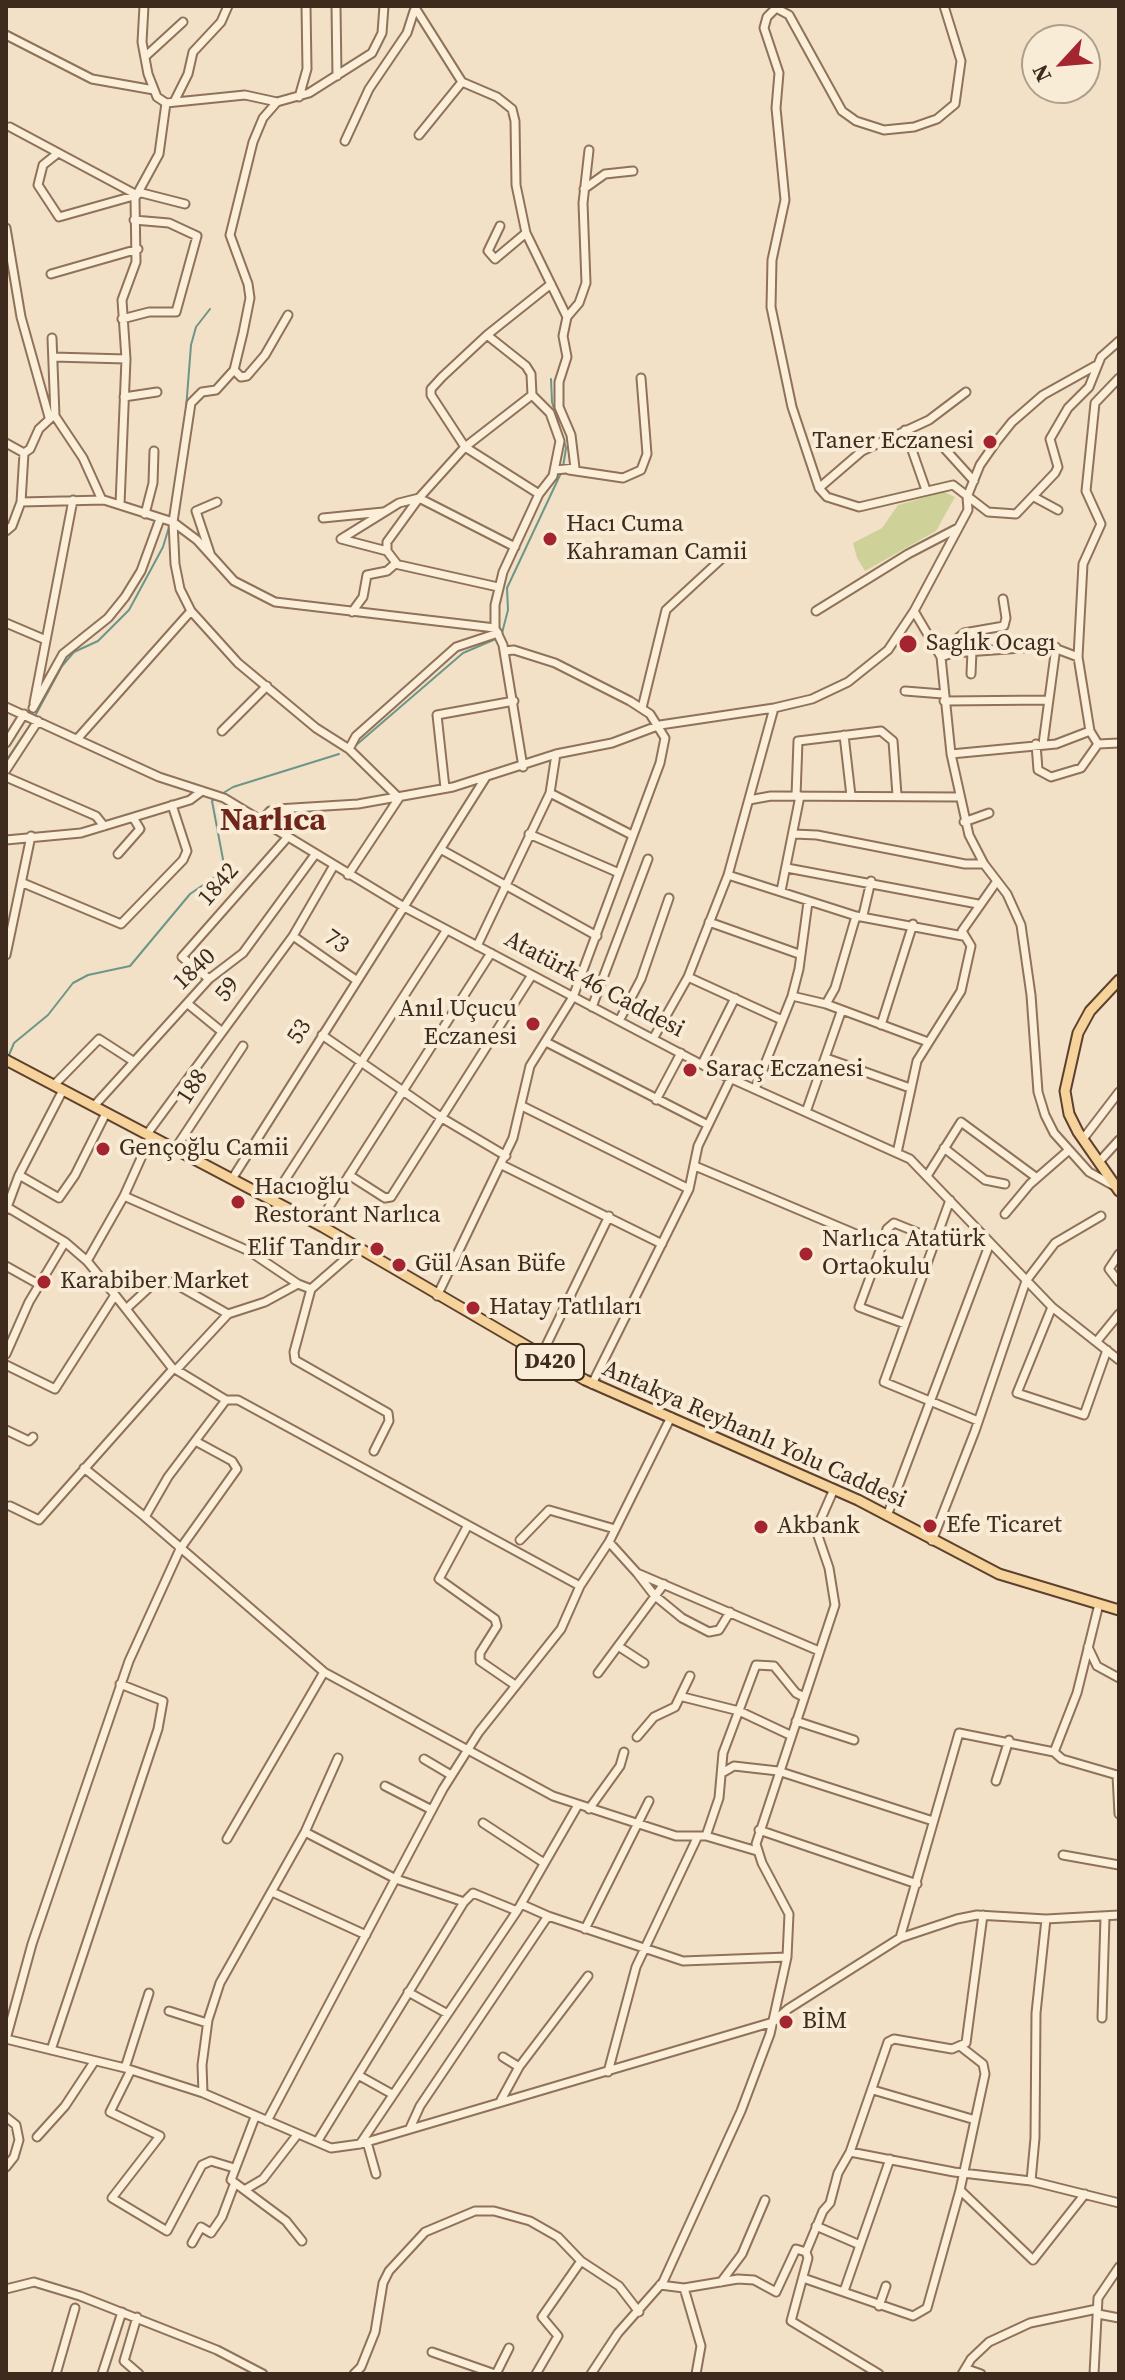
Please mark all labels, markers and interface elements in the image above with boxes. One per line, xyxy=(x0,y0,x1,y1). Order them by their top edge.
north arrow xyxy=(1021,24,1101,104)
text: N xyxy=(1024,60,1058,87)
place label: Taner Eczanesi xyxy=(812,428,974,456)
marker: Taner Eczanesi xyxy=(981,433,999,451)
place label: Hacı Cuma Kahraman Camii xyxy=(566,511,747,567)
marker: Hacı Cuma Kahraman Camii xyxy=(541,530,559,548)
place label: Saglık Ocagı xyxy=(926,630,1056,658)
marker: Saglık Ocagı xyxy=(897,633,919,655)
district label: Narlıca xyxy=(220,803,326,841)
street label: 1842 xyxy=(192,857,246,913)
street label: 73 xyxy=(318,923,354,961)
street label: Atatürk 46 Caddesi xyxy=(499,925,689,1045)
street label: 1840 xyxy=(168,943,222,997)
street label: 59 xyxy=(209,972,247,1008)
place label: Anıl Uçucu Eczanesi xyxy=(399,996,517,1052)
street label: 53 xyxy=(281,1014,319,1050)
marker: Anıl Uçucu Eczanesi xyxy=(524,1015,542,1033)
place label: Saraç Eczanesi xyxy=(706,1056,863,1084)
marker: Saraç Eczanesi xyxy=(681,1061,699,1079)
street label: 188 xyxy=(171,1064,215,1110)
place label: Gençoğlu Camii xyxy=(119,1135,289,1163)
marker: Gençoğlu Camii xyxy=(94,1140,112,1158)
place label: Hacıoğlu Restorant Narlıca xyxy=(254,1174,440,1230)
marker: Hacıoğlu Restorant Narlıca xyxy=(229,1193,247,1211)
place label: Narlıca Atatürk Ortaokulu xyxy=(822,1226,985,1282)
place label: Elif Tandır xyxy=(247,1235,361,1263)
marker: Elif Tandır xyxy=(368,1240,386,1258)
marker: Narlıca Atatürk Ortaokulu xyxy=(797,1245,815,1263)
place label: Gül Asan Büfe xyxy=(415,1251,566,1279)
marker: Gül Asan Büfe xyxy=(390,1256,408,1274)
place label: Karabiber Market xyxy=(60,1268,249,1296)
marker: Karabiber Market xyxy=(35,1273,53,1291)
place label: Hatay Tatlıları xyxy=(489,1294,641,1322)
marker: Hatay Tatlıları xyxy=(464,1299,482,1317)
road number: D420 xyxy=(516,1344,584,1380)
street label: Antakya Reyhanlı Yolu Caddesi xyxy=(597,1355,911,1515)
place label: Efe Ticaret xyxy=(946,1512,1062,1540)
place label: Akbank xyxy=(777,1513,860,1541)
marker: Efe Ticaret xyxy=(921,1517,939,1535)
marker: Akbank xyxy=(752,1518,770,1536)
place label: BİM xyxy=(802,2008,847,2036)
marker: BİM xyxy=(777,2013,795,2031)

